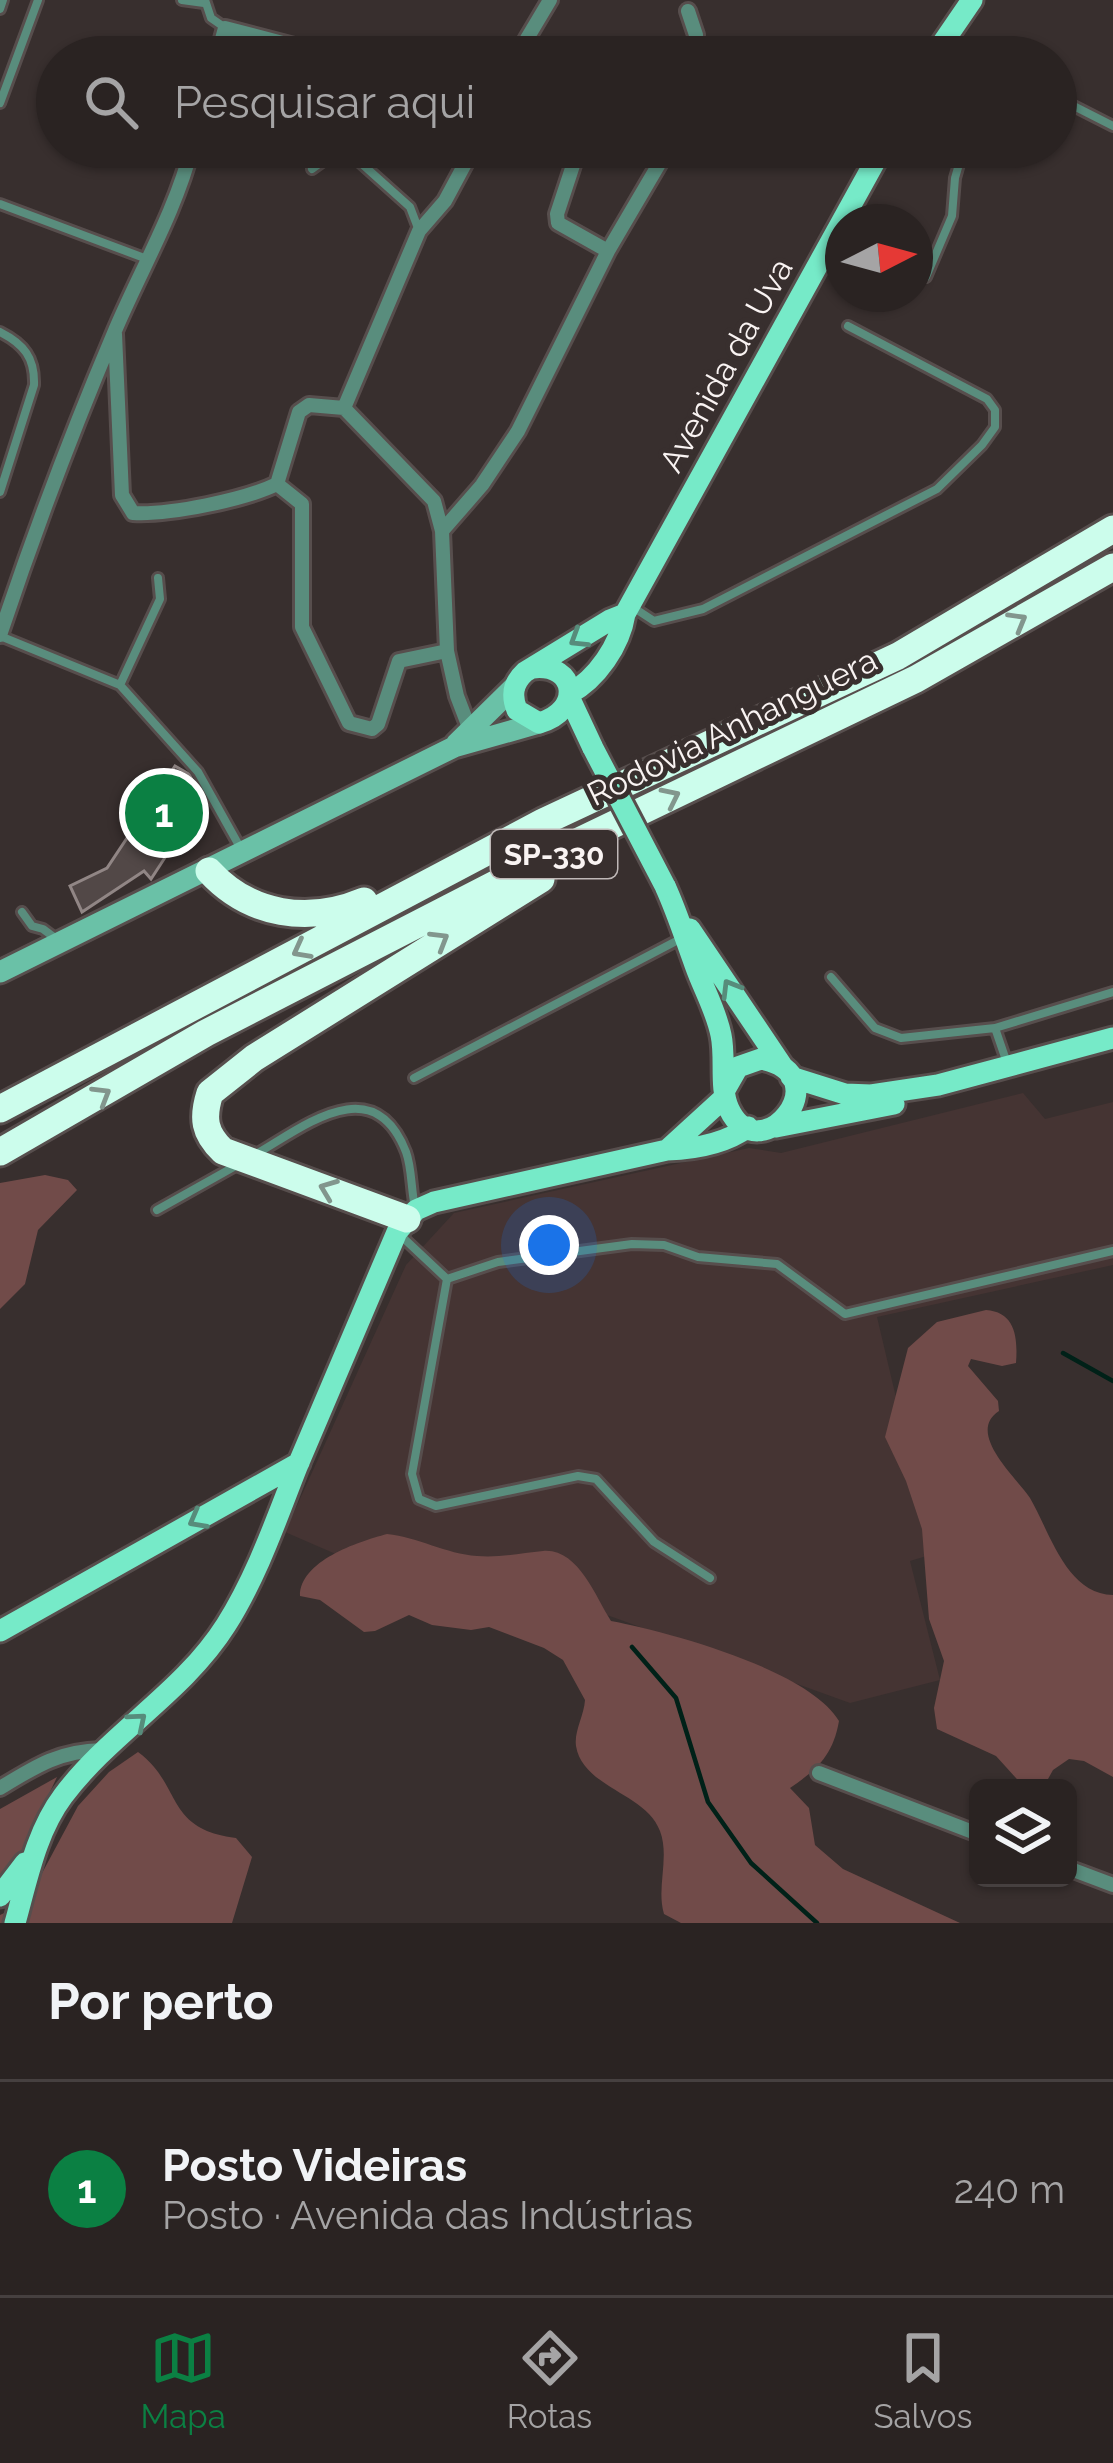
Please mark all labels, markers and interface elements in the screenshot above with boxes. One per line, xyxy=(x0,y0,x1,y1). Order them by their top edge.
search box xyxy=(36,36,1077,168)
icon: search xyxy=(78,69,144,135)
text: Pesquisar aqui xyxy=(174,76,475,129)
north arrow xyxy=(825,204,933,312)
street label: Avenida da Uva xyxy=(651,251,801,479)
one-way arrow xyxy=(1006,612,1027,635)
one-way arrow xyxy=(569,625,591,647)
street label: Rodovia Anhanguera xyxy=(581,640,883,814)
pin: 1 xyxy=(125,768,203,858)
one-way arrow xyxy=(658,788,680,811)
road number: SP-330 xyxy=(491,830,617,878)
one-way arrow xyxy=(427,931,449,954)
one-way arrow xyxy=(292,935,314,958)
one-way arrow xyxy=(722,979,744,1001)
one-way arrow xyxy=(89,1086,111,1109)
one-way arrow xyxy=(318,1178,339,1203)
your location xyxy=(519,1215,579,1275)
one-way arrow xyxy=(188,1506,210,1529)
one-way arrow xyxy=(124,1714,146,1735)
map controls xyxy=(969,1779,1077,1887)
button: layers xyxy=(969,1779,1077,1887)
text: Por perto xyxy=(48,1971,274,2031)
text: Posto Videiras xyxy=(162,2139,467,2192)
text: 1 xyxy=(77,2166,97,2212)
text: 240 m xyxy=(954,2166,1065,2212)
text: Posto · Avenida das Indústrias xyxy=(162,2192,693,2238)
tab: Mapa xyxy=(141,2325,226,2436)
tab: Rotas xyxy=(507,2325,592,2436)
tab: Salvos xyxy=(873,2325,972,2436)

